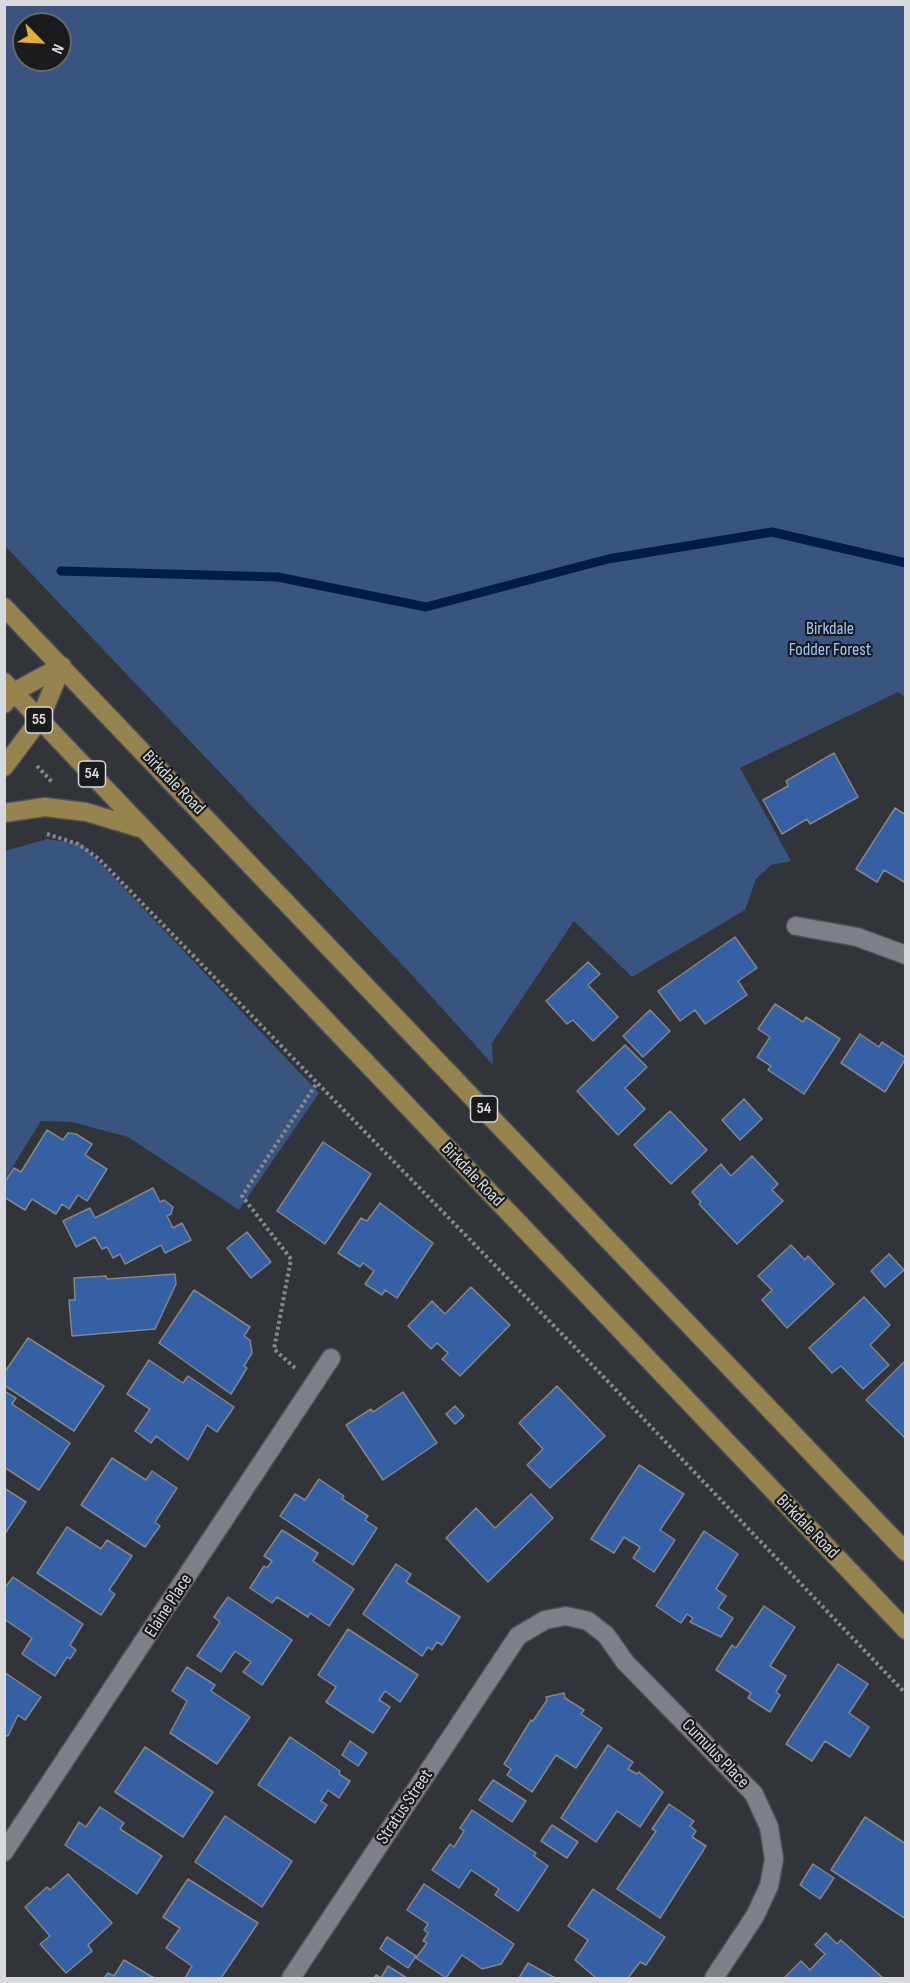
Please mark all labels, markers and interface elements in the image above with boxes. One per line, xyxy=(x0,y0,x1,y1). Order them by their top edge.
north arrow xyxy=(12,12,72,72)
text: N xyxy=(47,41,67,56)
park label: Birkdale Fodder Forest xyxy=(789,618,871,660)
road number: 55 xyxy=(26,707,52,733)
street label: Birkdale Road xyxy=(137,746,209,820)
road number: 54 xyxy=(78,761,106,787)
road number: 54 xyxy=(470,1096,498,1122)
street label: Birkdale Road xyxy=(436,1138,508,1212)
street label: Birkdale Road xyxy=(771,1490,843,1564)
street label: Elaine Place xyxy=(141,1570,197,1642)
street label: Cumulus Place xyxy=(677,1715,753,1793)
street label: Stratus Street xyxy=(372,1766,438,1848)

